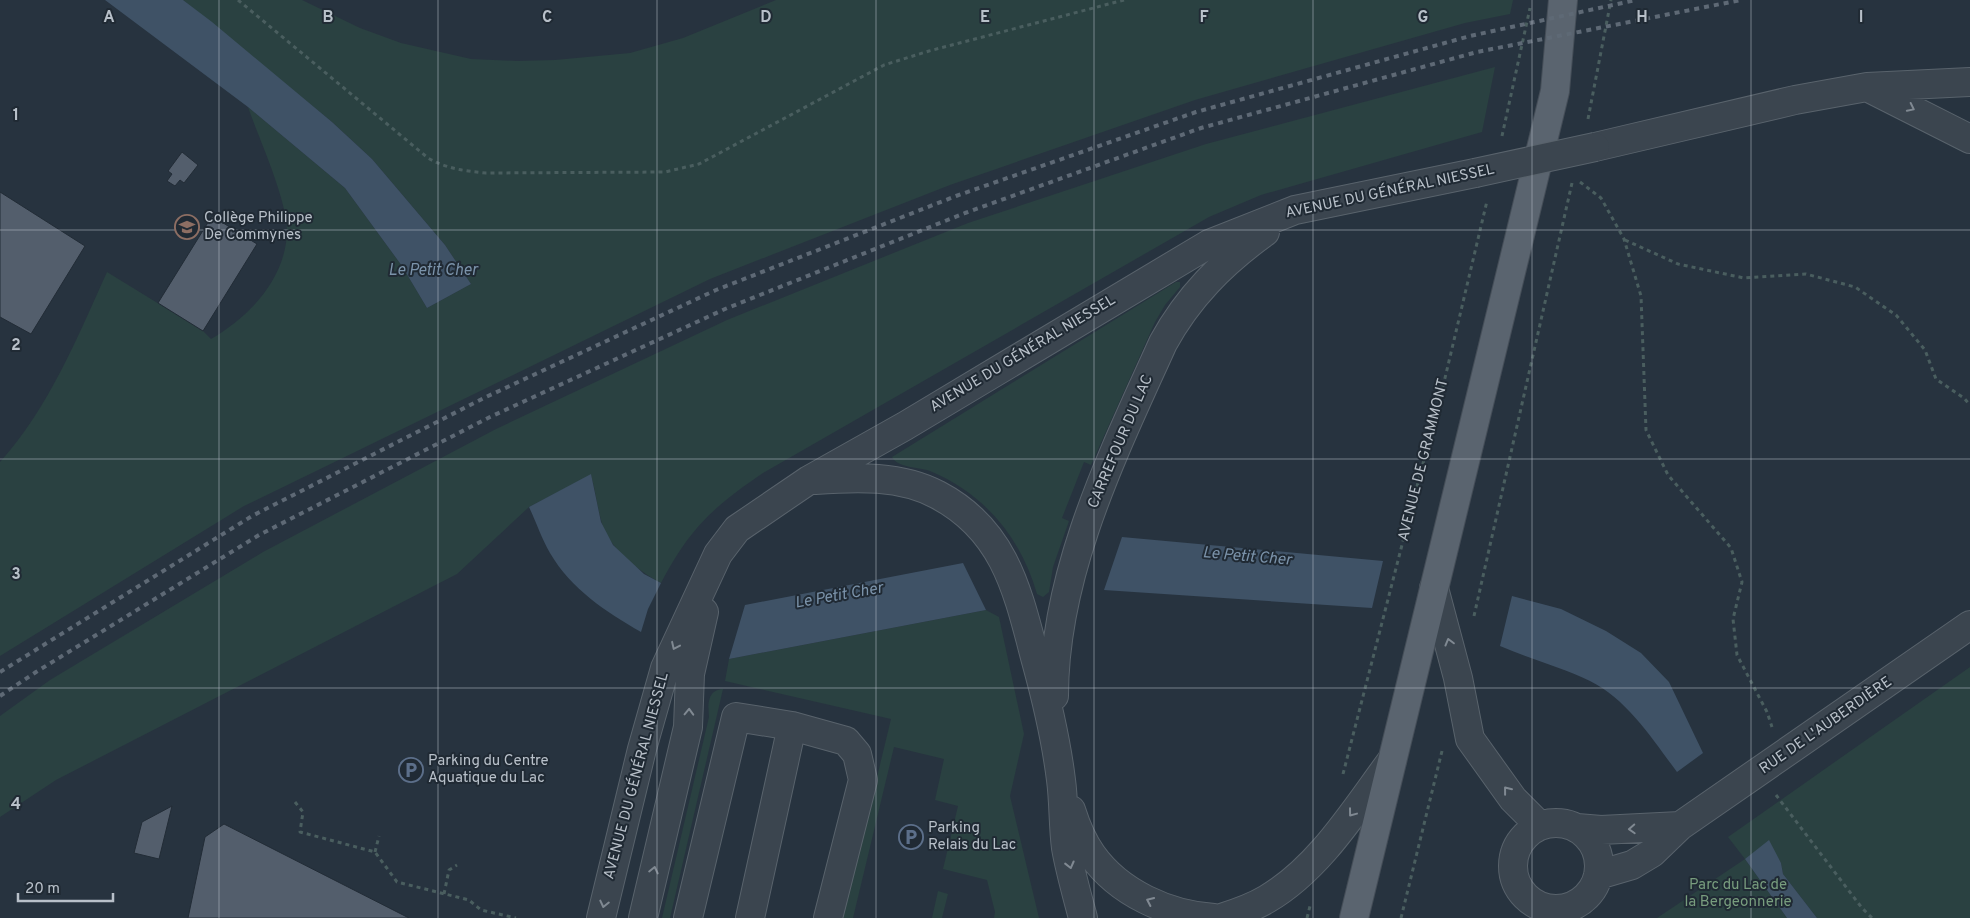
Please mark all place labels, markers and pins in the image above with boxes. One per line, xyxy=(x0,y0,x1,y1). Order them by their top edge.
place label: Collège Philippe De Commynes xyxy=(204,209,313,245)
school or university icon: Collège Philippe De Commynes xyxy=(174,214,200,240)
place label: Parking du Centre Aquatique du Lac xyxy=(428,752,549,788)
parking icon: Parking du Centre Aquatique du Lac xyxy=(398,757,424,783)
place label: Parking Relais du Lac xyxy=(928,819,1016,855)
parking icon: Parking Relais du Lac xyxy=(898,824,924,850)

